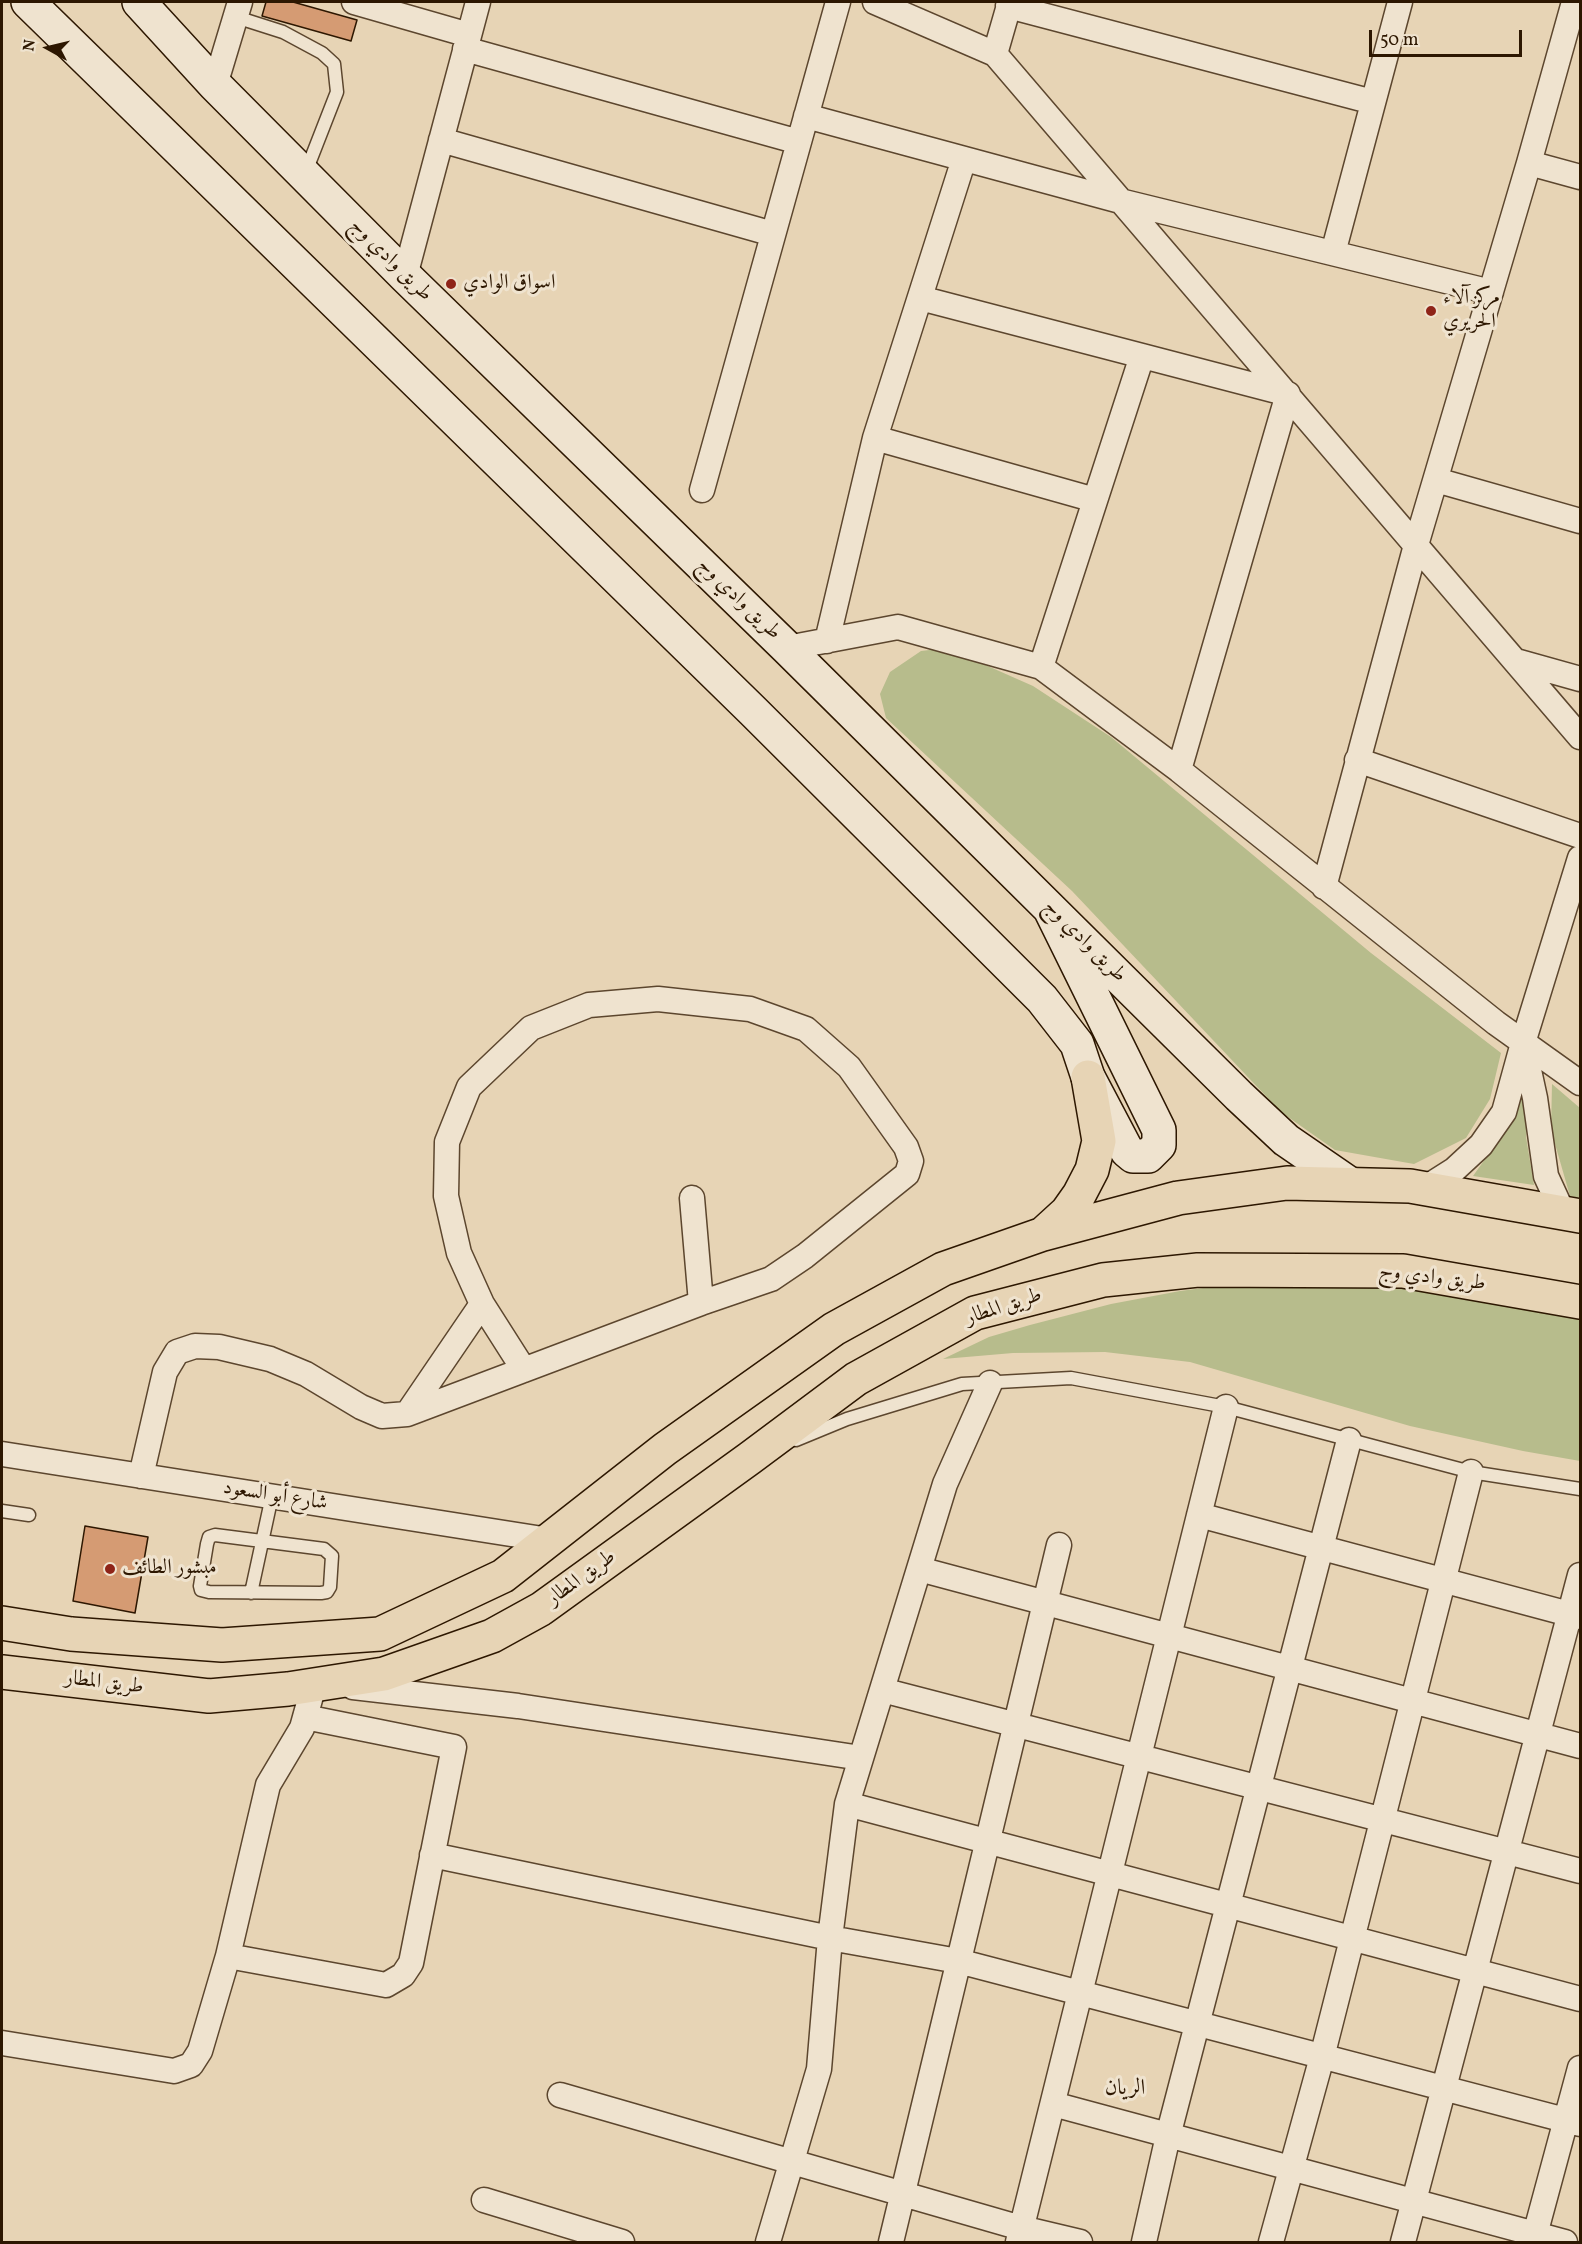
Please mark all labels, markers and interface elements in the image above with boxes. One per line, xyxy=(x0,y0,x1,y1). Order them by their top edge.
north arrow xyxy=(18,18,78,78)
scale bar xyxy=(1372,18,1525,56)
text: 50 m xyxy=(1380,28,1419,53)
text: N xyxy=(18,38,42,53)
street label: طريق وادي وج xyxy=(343,214,437,308)
place label: اسواق الوادي xyxy=(463,271,555,297)
marker: اسواق الوادي xyxy=(444,277,458,291)
place label: مركز آلاء الحريري xyxy=(1443,286,1500,336)
marker: مركز آلاء الحريري xyxy=(1424,304,1438,318)
street label: طريق وادي وج xyxy=(691,554,785,646)
street label: طريق وادي وج xyxy=(1037,895,1131,989)
street label: طريق وادي وج xyxy=(1377,1260,1487,1298)
street label: طريق المطار xyxy=(962,1284,1046,1332)
street label: شارع أبو السعود xyxy=(221,1476,329,1518)
street label: طريق المطار xyxy=(542,1545,622,1613)
place label: مبشور الطائف xyxy=(122,1556,217,1582)
marker: مبشور الطائف xyxy=(103,1562,117,1576)
street label: طريق المطار xyxy=(63,1667,145,1701)
district label: الريان xyxy=(1105,2077,1145,2103)

